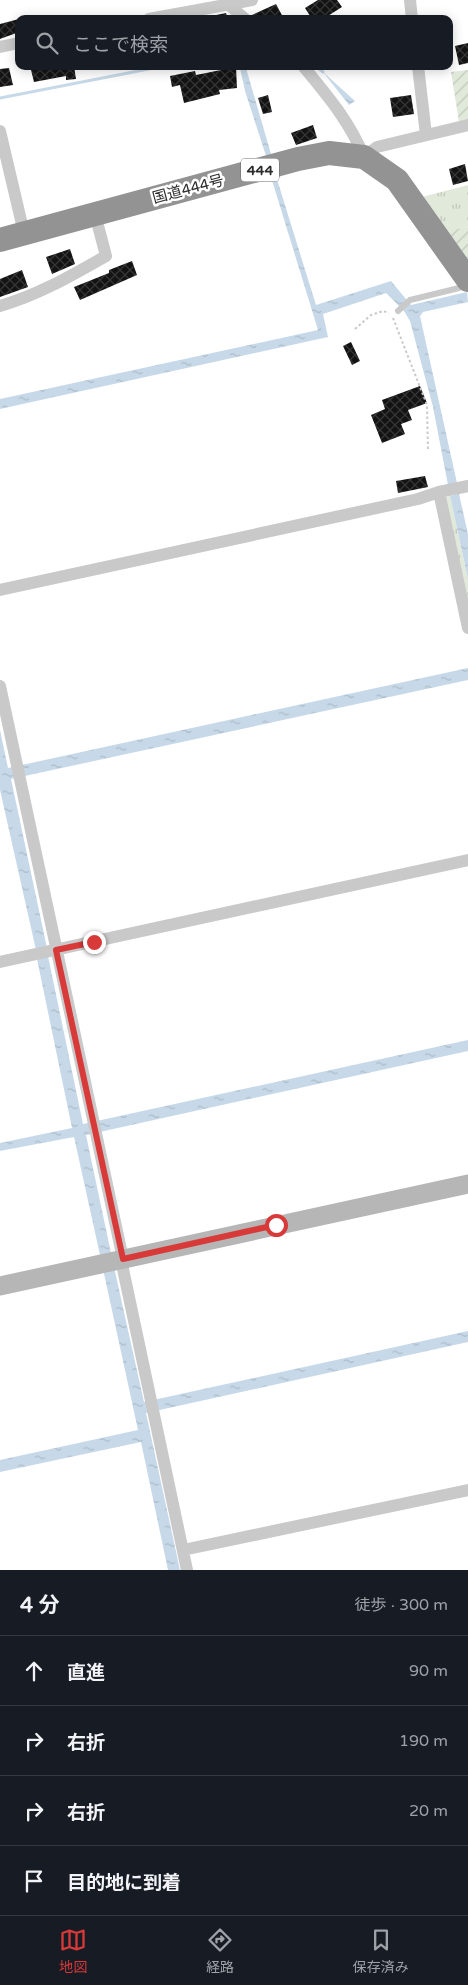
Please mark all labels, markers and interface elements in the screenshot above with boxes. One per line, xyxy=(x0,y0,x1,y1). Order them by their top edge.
search box xyxy=(15,15,453,70)
icon: search xyxy=(33,29,61,57)
text: ここで検索 xyxy=(73,34,168,56)
road number: 444 xyxy=(241,158,279,182)
street label: 国道444号 xyxy=(150,171,226,207)
route end xyxy=(83,931,106,954)
route start xyxy=(265,1214,288,1237)
text: 4 分 xyxy=(20,1593,60,1618)
text: 徒歩 · 300 m xyxy=(355,1595,448,1615)
icon: ahead xyxy=(20,1657,48,1685)
text: 90 m xyxy=(409,1661,448,1681)
text: 直進 xyxy=(67,1662,105,1684)
icon: right xyxy=(20,1727,48,1755)
text: 190 m xyxy=(399,1731,448,1751)
text: 右折 xyxy=(67,1732,105,1754)
icon: right xyxy=(20,1797,48,1825)
text: 20 m xyxy=(409,1801,448,1821)
text: 右折 xyxy=(67,1802,105,1824)
icon: arrive xyxy=(20,1867,48,1895)
text: 目的地に到着 xyxy=(67,1872,181,1894)
tab: 地図 xyxy=(59,1926,87,1976)
tab: 経路 xyxy=(206,1926,234,1976)
tab: 保存済み xyxy=(353,1926,409,1976)

